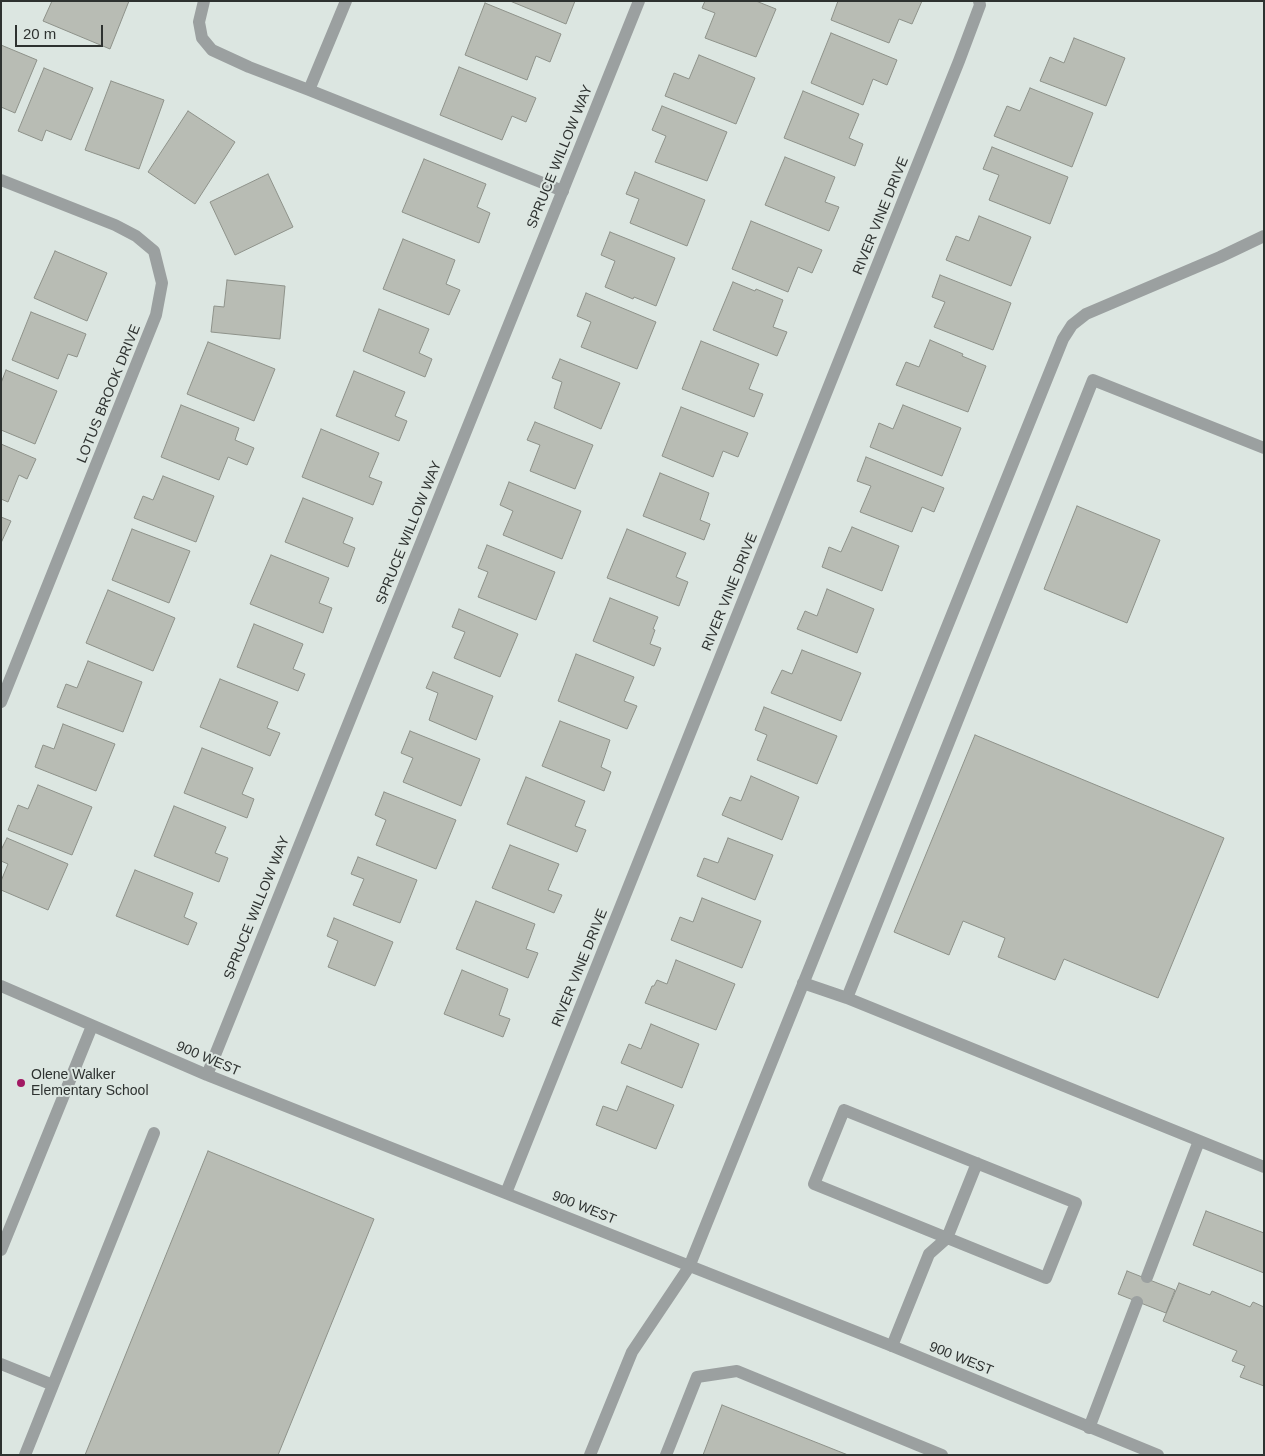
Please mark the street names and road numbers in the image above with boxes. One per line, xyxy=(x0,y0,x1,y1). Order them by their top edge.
street label: SPRUCE WILLOW WAY xyxy=(524,83,596,231)
street label: RIVER VINE DRIVE xyxy=(850,154,912,278)
street label: LOTUS BROOK DRIVE xyxy=(74,322,144,466)
street label: SPRUCE WILLOW WAY xyxy=(373,459,445,607)
street label: RIVER VINE DRIVE xyxy=(699,530,761,654)
street label: SPRUCE WILLOW WAY xyxy=(221,834,293,982)
street label: RIVER VINE DRIVE xyxy=(549,906,611,1030)
street label: 900 WEST xyxy=(174,1038,242,1080)
street label: 900 WEST xyxy=(549,1188,619,1228)
street label: 900 WEST xyxy=(926,1339,996,1379)

